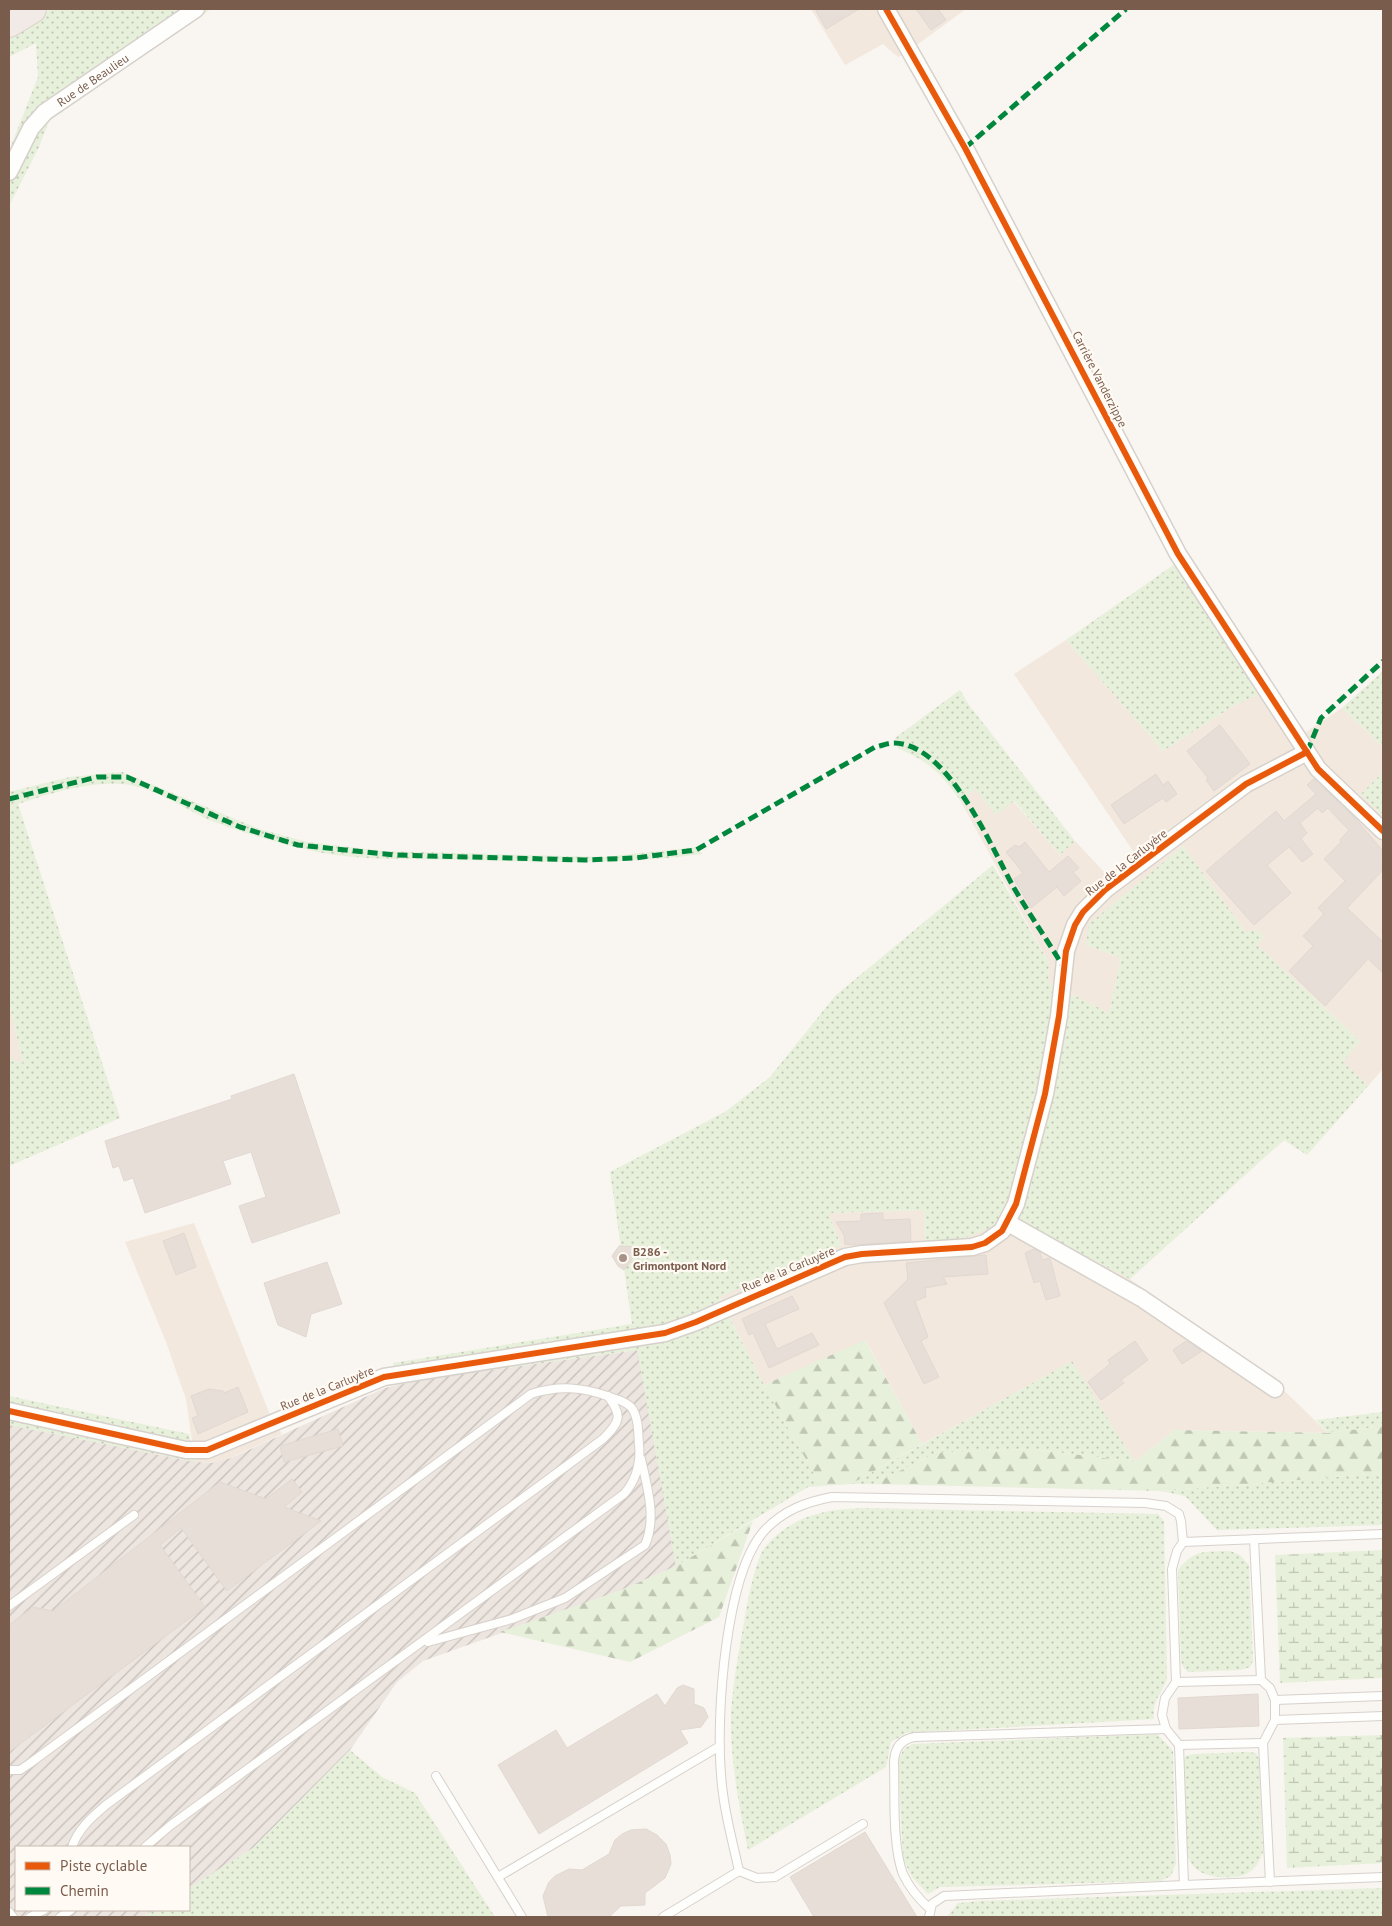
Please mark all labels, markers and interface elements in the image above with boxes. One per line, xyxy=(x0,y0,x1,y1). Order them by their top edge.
street label: Rue de Beaulieu xyxy=(54,50,131,109)
street label: Carrière Vanderzippe xyxy=(1069,328,1131,430)
street label: Rue de la Carluyère xyxy=(1082,825,1170,899)
street label: Rue de la Carluyère xyxy=(739,1243,837,1295)
place label: B286 - Grimontpont Nord xyxy=(633,1244,726,1273)
marker: B286 - Grimontpont Nord xyxy=(617,1252,629,1264)
street label: Rue de la Carluyère xyxy=(278,1362,376,1414)
legend xyxy=(15,1846,190,1911)
text: Piste cyclable xyxy=(60,1856,147,1875)
text: Chemin xyxy=(60,1881,109,1900)

